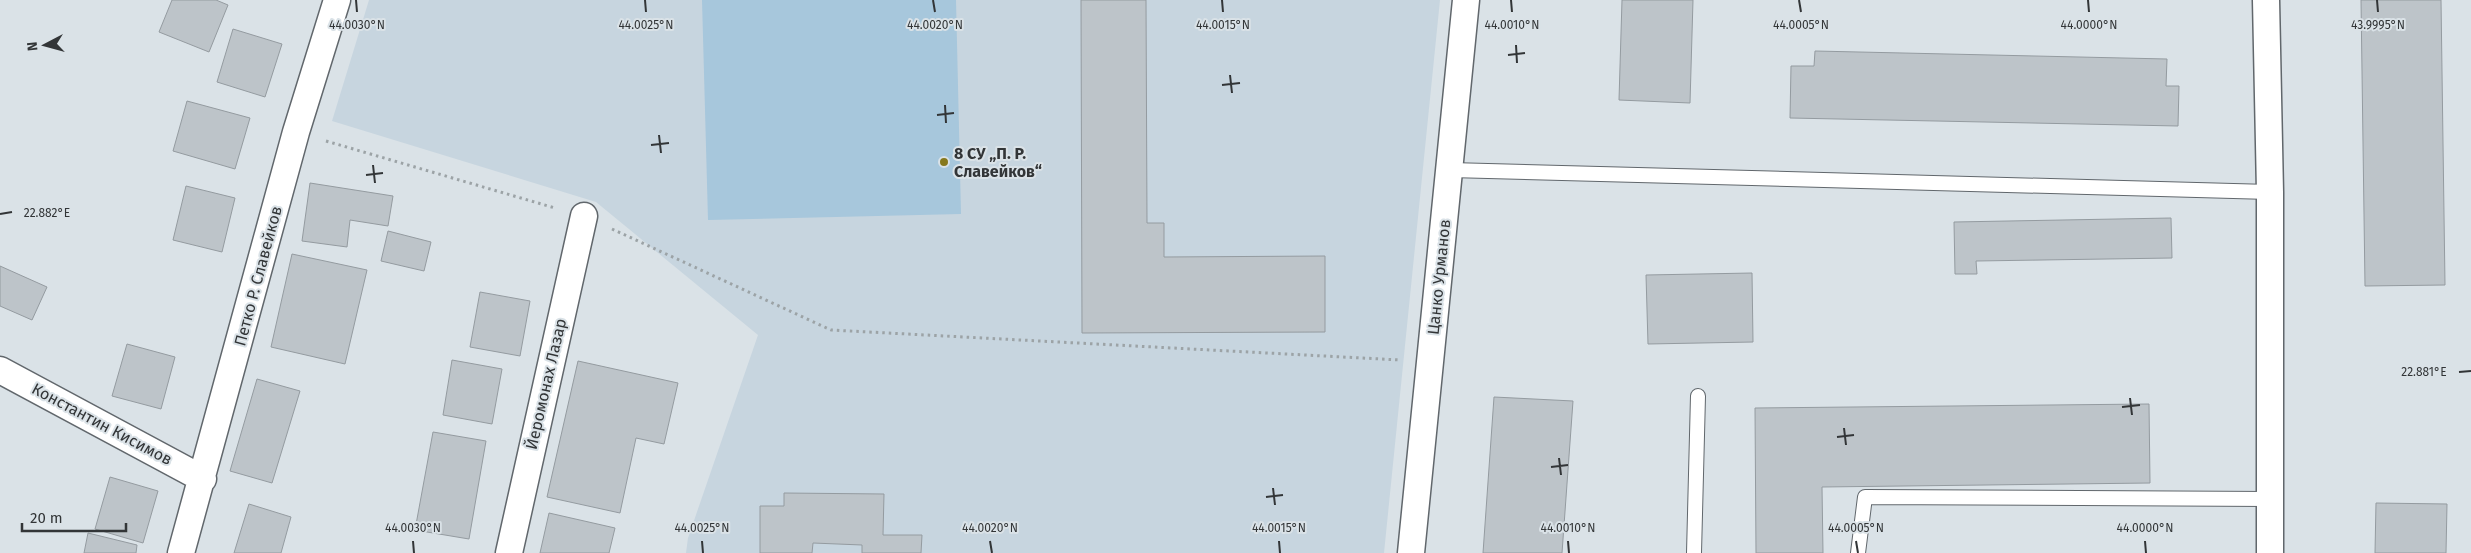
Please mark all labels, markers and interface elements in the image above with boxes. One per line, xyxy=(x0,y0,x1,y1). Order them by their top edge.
text: 44.0030°N xyxy=(329,18,385,32)
text: 44.0025°N xyxy=(618,18,674,32)
text: 44.0020°N xyxy=(907,18,963,32)
text: 44.0015°N xyxy=(1196,18,1250,32)
text: 44.0010°N xyxy=(1485,18,1539,32)
text: 44.0005°N xyxy=(1773,18,1829,32)
text: 44.0000°N xyxy=(2061,18,2117,32)
text: 43.9995°N xyxy=(2351,18,2405,32)
north arrow xyxy=(20,20,70,70)
text: N xyxy=(24,41,42,52)
place label: 8 СУ „П. Р. Славейков“ xyxy=(954,144,1042,181)
marker: 8 СУ „П. Р. Славейков“ xyxy=(938,156,950,168)
street label: Петко Р. Славейков xyxy=(230,204,286,348)
text: 22.882°E xyxy=(24,206,70,220)
street label: Цанко Урманов xyxy=(1423,218,1455,336)
street label: Йеромонах Лазар xyxy=(522,317,570,451)
text: 22.881°E xyxy=(2401,365,2447,379)
street label: Константин Кисимов xyxy=(29,379,175,469)
scale bar xyxy=(22,500,126,532)
text: 20 m xyxy=(30,509,63,527)
text: 44.0030°N xyxy=(385,521,441,535)
text: 44.0025°N xyxy=(674,521,730,535)
text: 44.0020°N xyxy=(962,521,1018,535)
text: 44.0015°N xyxy=(1252,521,1306,535)
text: 44.0010°N xyxy=(1541,521,1595,535)
text: 44.0005°N xyxy=(1828,521,1884,535)
text: 44.0000°N xyxy=(2117,521,2173,535)

